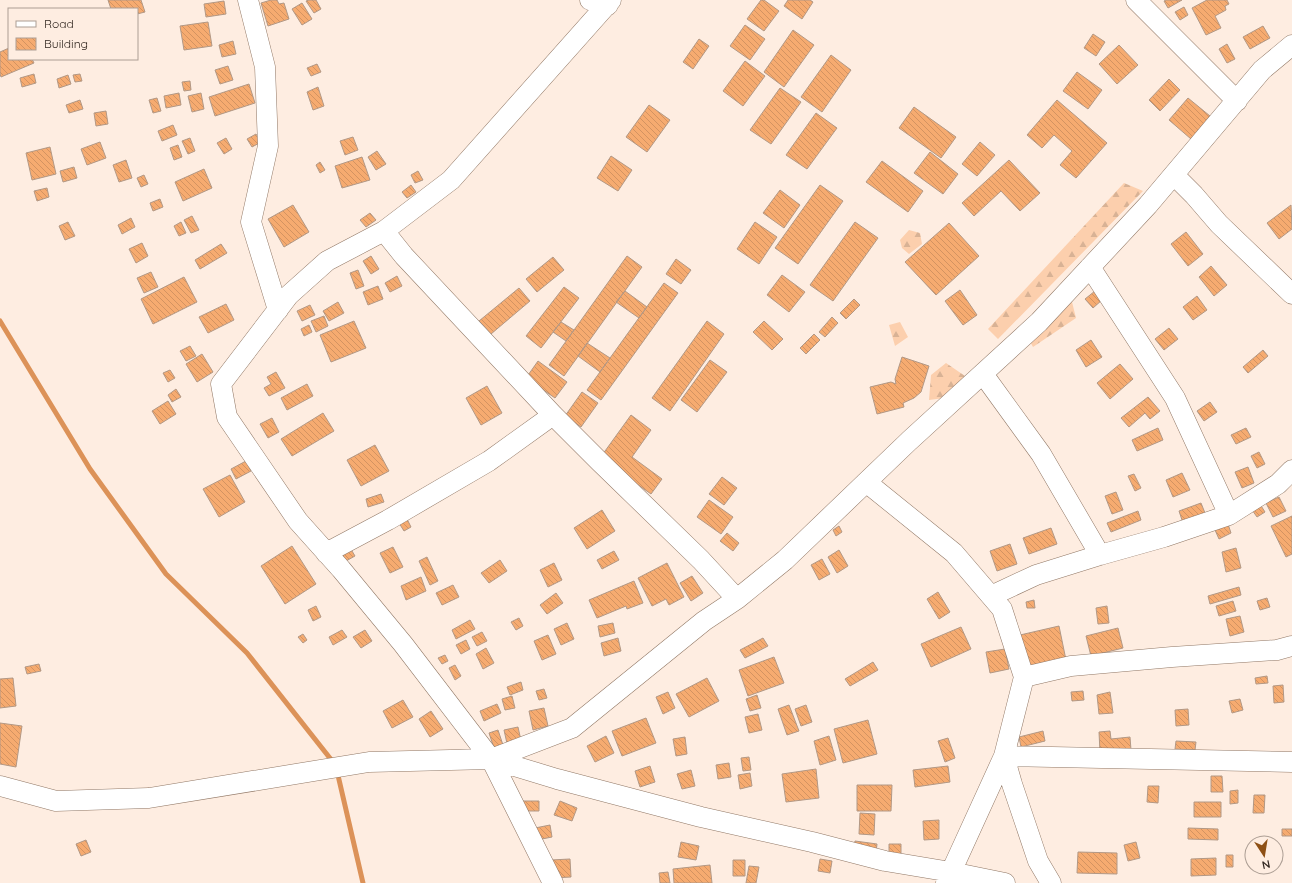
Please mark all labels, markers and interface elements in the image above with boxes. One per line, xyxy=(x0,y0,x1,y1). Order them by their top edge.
legend xyxy=(8,8,138,60)
text: Road xyxy=(44,16,74,31)
text: Building xyxy=(44,36,88,51)
north arrow xyxy=(1244,835,1284,875)
text: N xyxy=(1261,857,1271,872)

